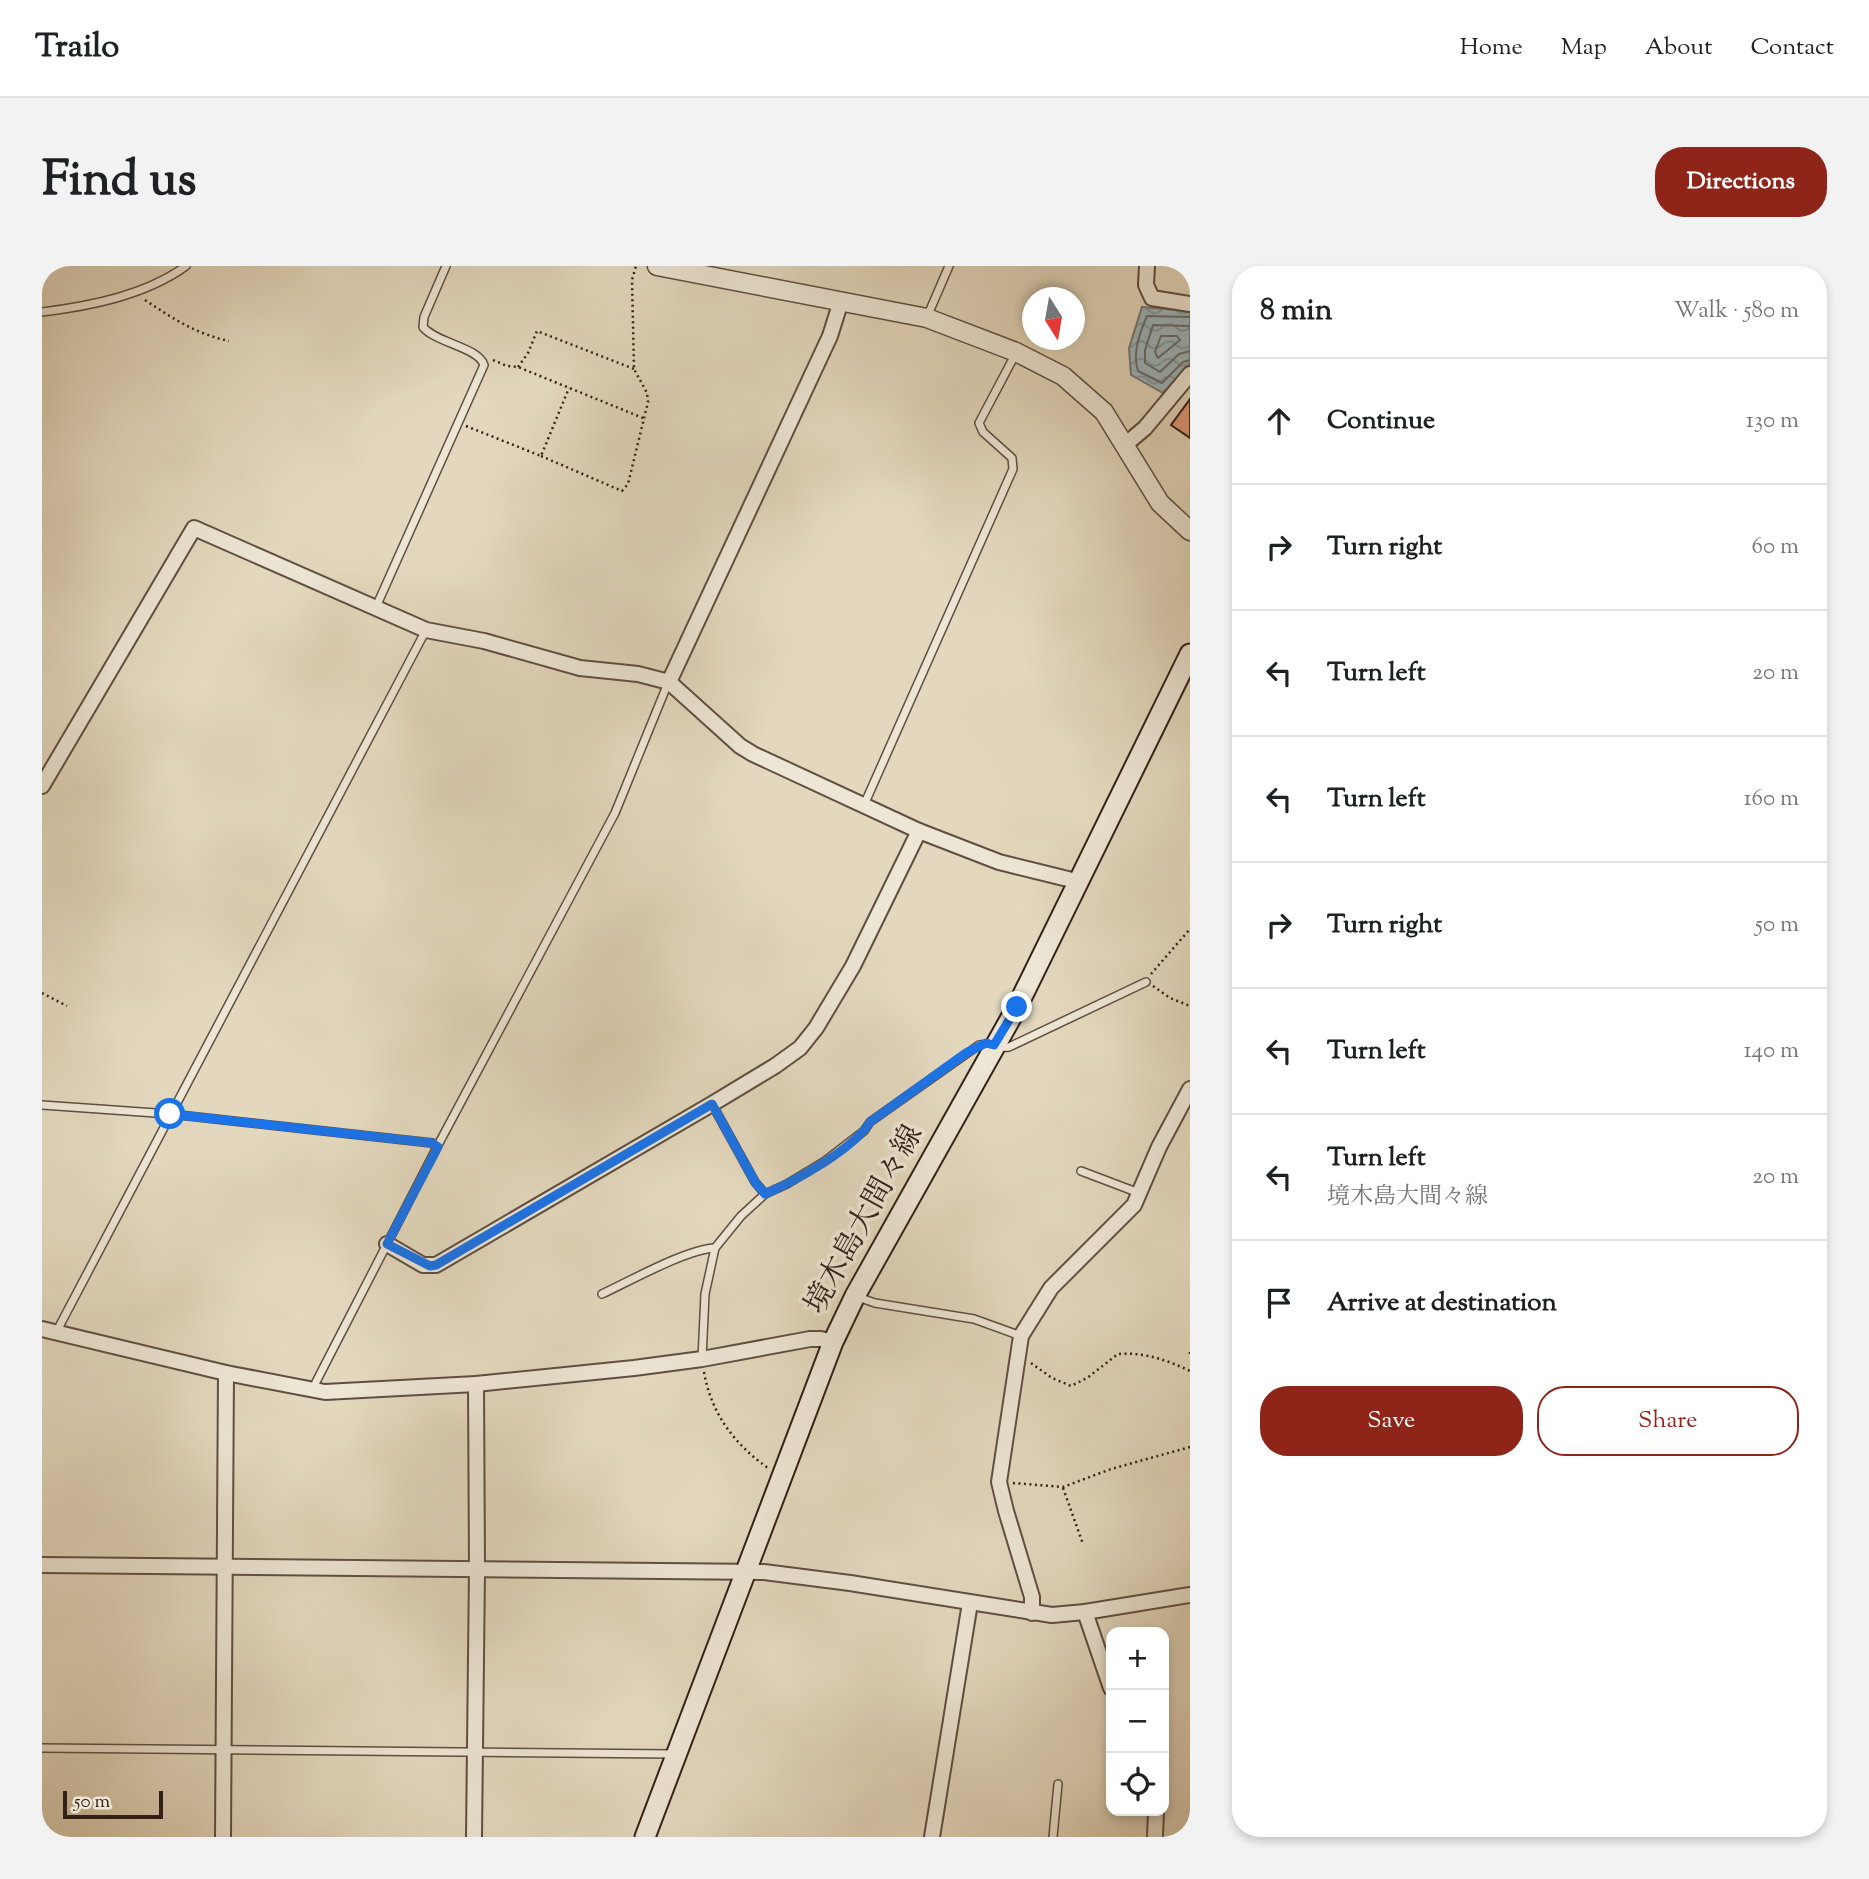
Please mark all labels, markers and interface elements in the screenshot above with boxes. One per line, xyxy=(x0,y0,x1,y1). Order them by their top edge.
text: Trailo xyxy=(35,24,119,72)
text: Home xyxy=(1460,31,1523,65)
text: Map xyxy=(1561,31,1607,65)
text: About xyxy=(1645,31,1712,65)
text: Contact xyxy=(1750,31,1834,65)
text: Find us xyxy=(42,147,196,217)
button: Directions xyxy=(1655,147,1827,217)
north arrow xyxy=(1022,287,1085,350)
text: 8 min xyxy=(1260,290,1332,333)
text: Walk · 580 m xyxy=(1674,295,1799,328)
icon: ahead xyxy=(1260,402,1298,440)
text: Continue xyxy=(1327,403,1435,440)
text: 130 m xyxy=(1746,405,1799,438)
icon: right xyxy=(1260,528,1298,566)
text: Turn right xyxy=(1327,529,1442,566)
text: 60 m xyxy=(1751,531,1799,564)
icon: left xyxy=(1260,654,1298,692)
text: Turn left xyxy=(1327,655,1426,692)
text: 20 m xyxy=(1752,657,1799,690)
icon: left xyxy=(1260,780,1298,818)
text: Turn left xyxy=(1327,781,1426,818)
text: 160 m xyxy=(1744,783,1799,816)
icon: right xyxy=(1260,906,1298,944)
text: Turn right xyxy=(1327,907,1442,944)
text: 50 m xyxy=(1755,909,1799,942)
route end xyxy=(1001,991,1032,1022)
icon: left xyxy=(1260,1032,1298,1070)
text: Turn left xyxy=(1327,1033,1426,1070)
text: 140 m xyxy=(1744,1035,1799,1068)
route start xyxy=(154,1098,185,1129)
street label: 境木島大間々線 xyxy=(795,1118,935,1322)
text: Turn left xyxy=(1327,1140,1426,1177)
icon: left xyxy=(1260,1158,1298,1196)
text: 20 m xyxy=(1752,1161,1799,1194)
text: 境木島大間々線 xyxy=(1327,1181,1488,1214)
icon: arrive xyxy=(1260,1284,1298,1322)
text: Arrive at destination xyxy=(1327,1285,1557,1322)
button: Save xyxy=(1260,1386,1523,1456)
button: Share xyxy=(1537,1386,1799,1456)
map controls xyxy=(1106,1627,1169,1816)
button: + xyxy=(1106,1627,1169,1690)
button: − xyxy=(1106,1690,1169,1753)
button: locate xyxy=(1106,1753,1169,1816)
scale bar xyxy=(63,1788,163,1820)
text: 50 m xyxy=(74,1789,110,1816)

